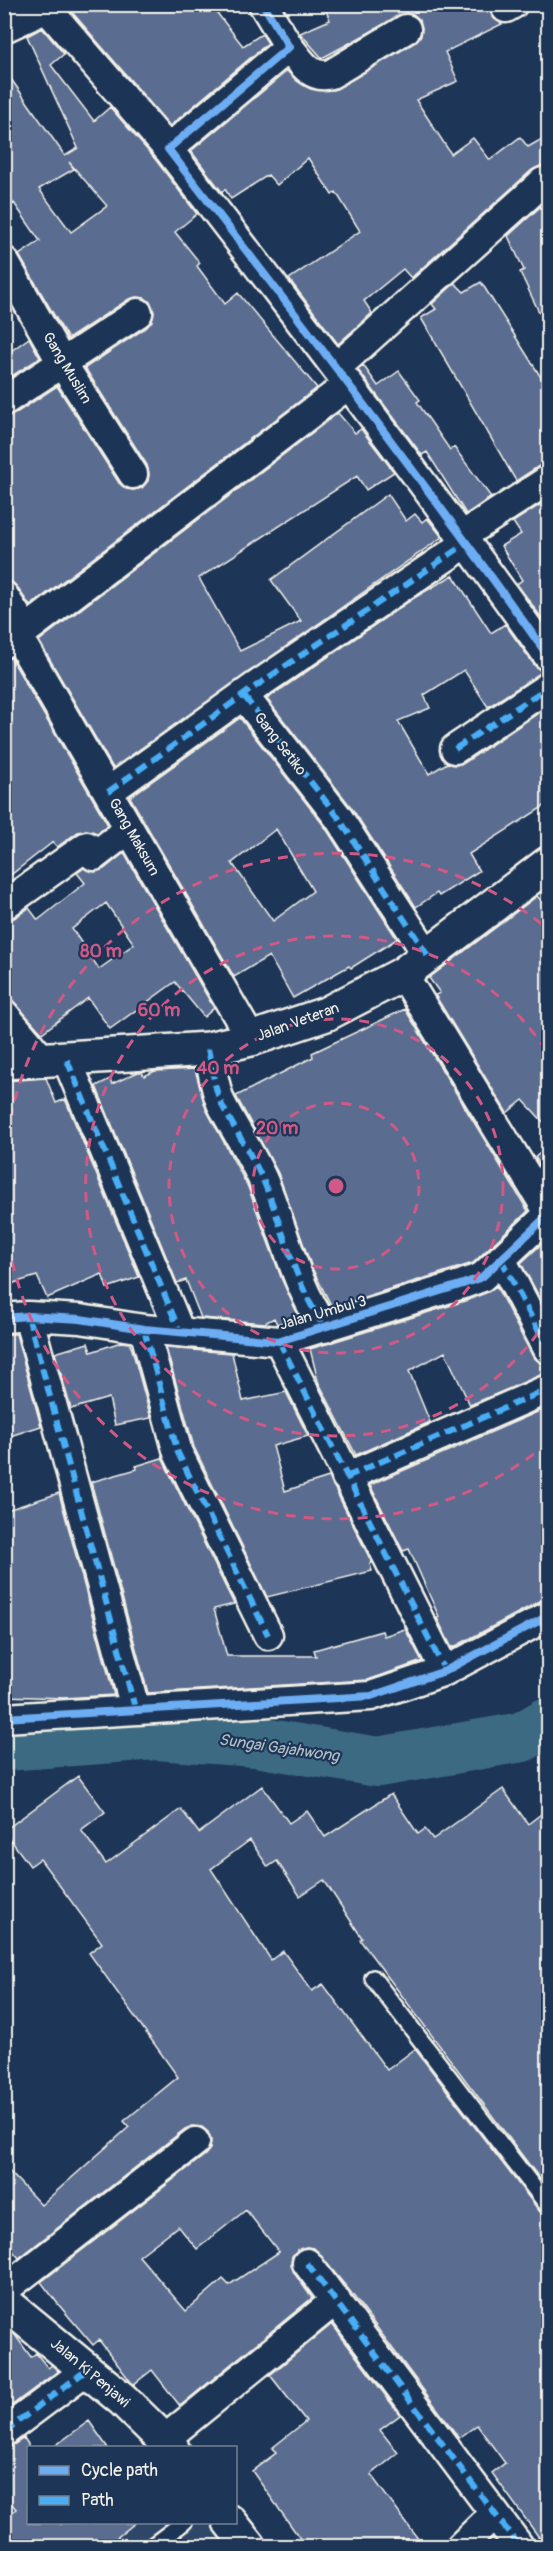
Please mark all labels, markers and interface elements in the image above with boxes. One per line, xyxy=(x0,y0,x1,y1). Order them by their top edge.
street label: Gang Muslim xyxy=(38,329,96,407)
street label: Gang Setiko xyxy=(249,709,311,779)
street label: Gang Maksum xyxy=(104,795,164,879)
text: 80 m xyxy=(80,940,122,963)
street label: Jalan Veteran xyxy=(254,998,342,1046)
text: 60 m xyxy=(138,999,180,1022)
text: 40 m xyxy=(197,1057,239,1080)
text: 20 m xyxy=(256,1117,298,1140)
centre of rings xyxy=(326,1176,346,1196)
street label: Jalan Umbul 3 xyxy=(277,1292,369,1334)
water label: Sungai Gajahwong xyxy=(218,1730,342,1767)
street label: Jalan Ki Penjawi xyxy=(46,2334,134,2412)
legend xyxy=(27,2446,237,2524)
text: Cycle path xyxy=(81,2459,158,2482)
text: Path xyxy=(81,2489,114,2512)

